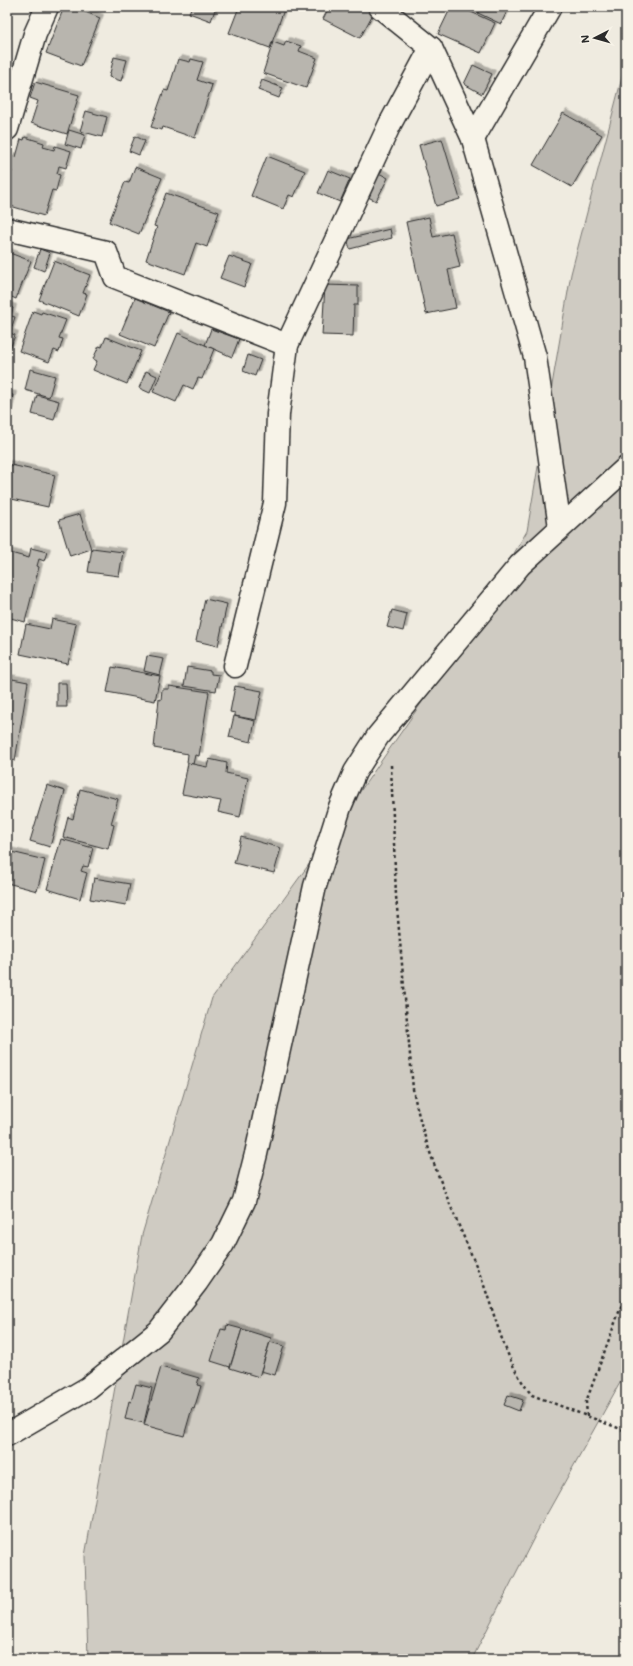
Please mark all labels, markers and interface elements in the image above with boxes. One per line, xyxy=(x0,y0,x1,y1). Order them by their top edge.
north arrow xyxy=(575,18,615,58)
text: N xyxy=(577,34,592,44)

